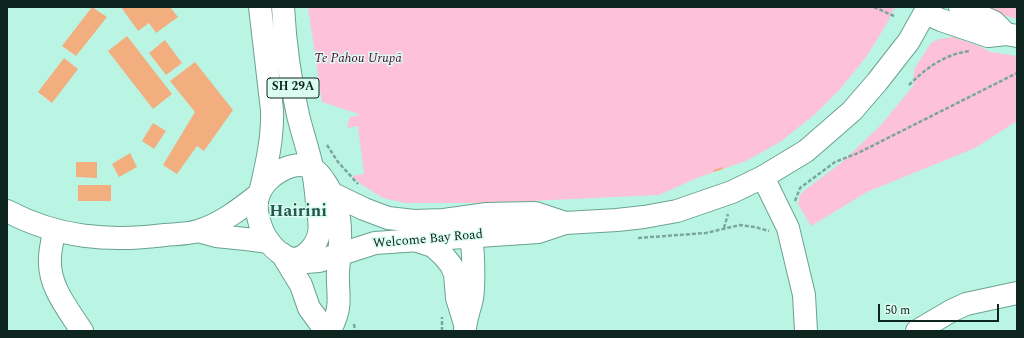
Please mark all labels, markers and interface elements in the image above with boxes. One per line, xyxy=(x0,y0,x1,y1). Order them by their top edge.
park label: Te Pahou Urupā xyxy=(314,51,402,67)
road number: SH 29A xyxy=(267,78,319,98)
district label: Hairini xyxy=(269,203,327,223)
street label: Welcome Bay Road xyxy=(372,227,484,253)
scale bar xyxy=(880,296,1001,322)
text: 50 m xyxy=(885,301,910,320)

